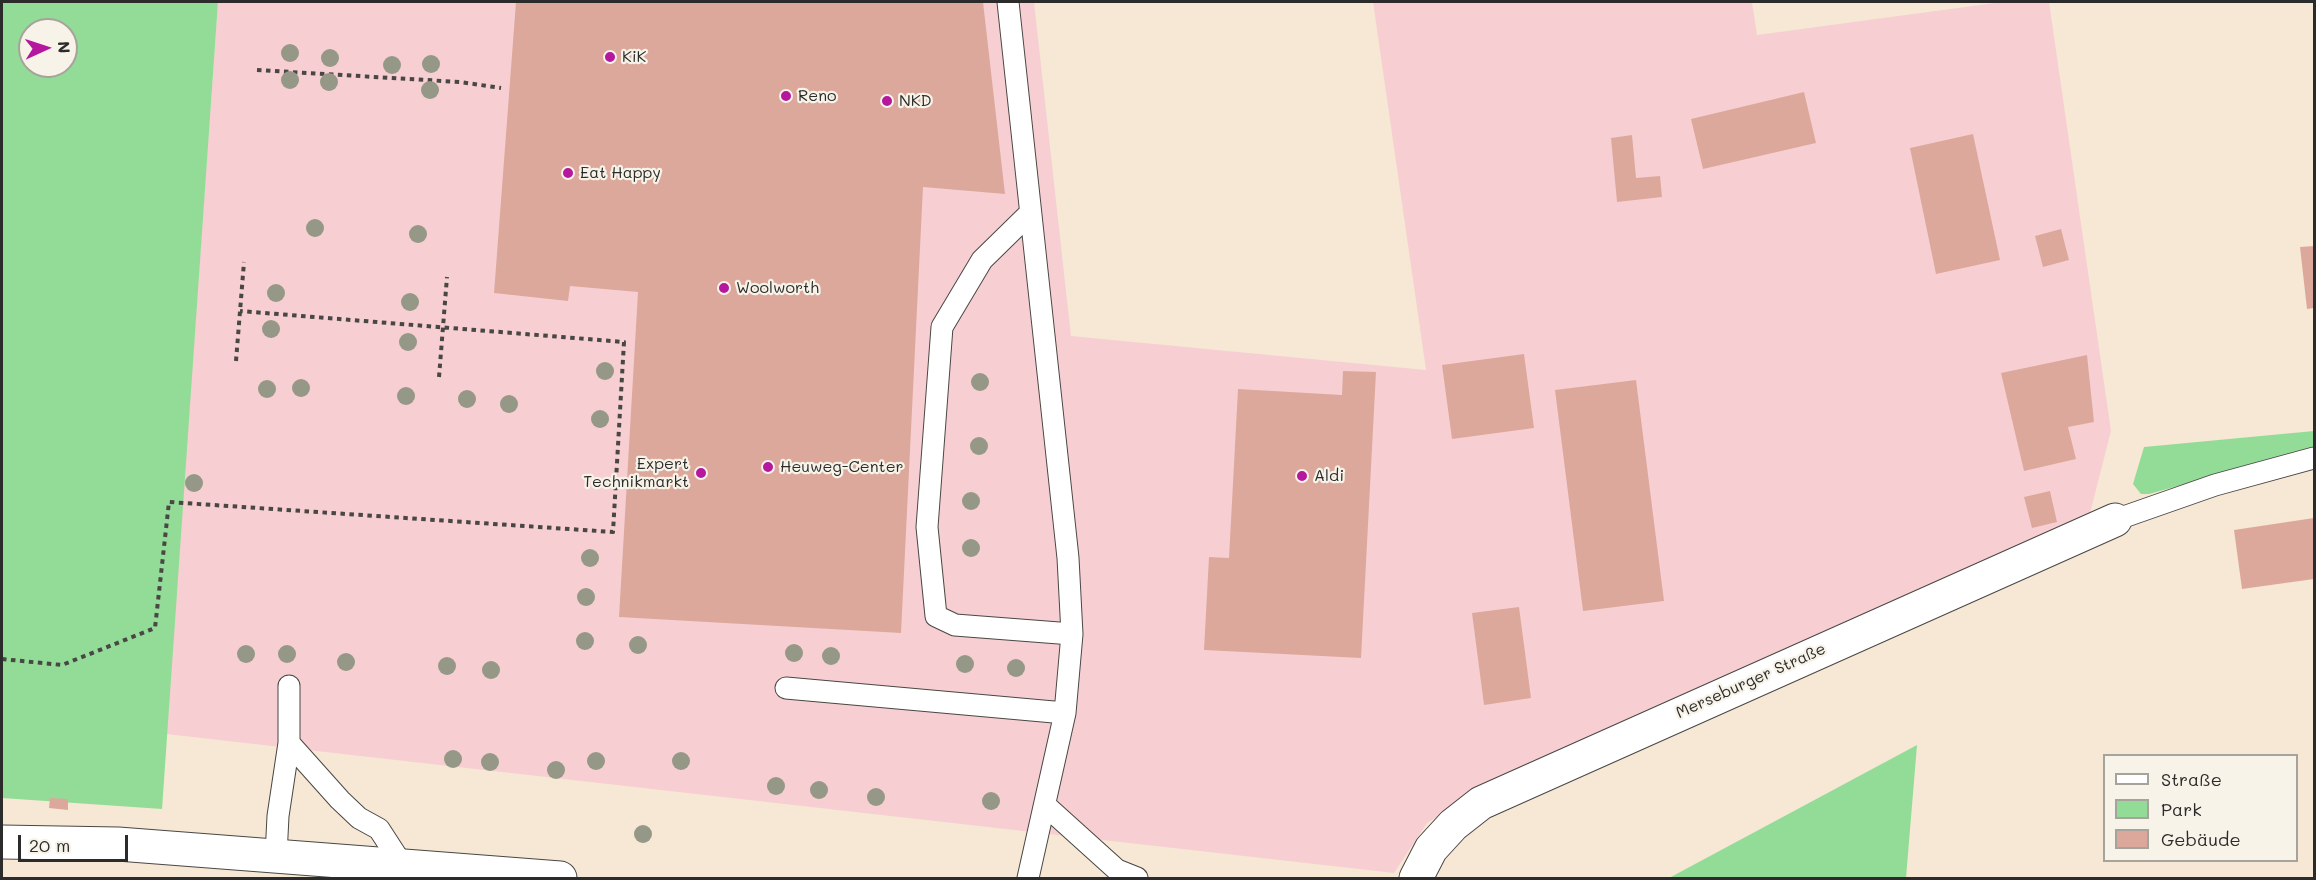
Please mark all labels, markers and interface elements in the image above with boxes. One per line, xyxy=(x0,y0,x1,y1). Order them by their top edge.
north arrow xyxy=(18,18,78,78)
text: N xyxy=(54,41,75,54)
place label: KiK xyxy=(622,47,646,67)
marker: KiK xyxy=(603,50,617,64)
place label: Reno xyxy=(798,86,837,106)
marker: Reno xyxy=(779,89,793,103)
place label: NKD xyxy=(899,91,932,111)
marker: NKD xyxy=(880,94,894,108)
place label: Eat Happy xyxy=(580,163,661,183)
marker: Eat Happy xyxy=(561,166,575,180)
place label: Woolworth xyxy=(736,278,819,298)
marker: Woolworth xyxy=(717,281,731,295)
place label: Expert Technikmarkt xyxy=(583,454,689,492)
place label: Heuweg-Center xyxy=(780,457,904,477)
marker: Heuweg-Center xyxy=(761,460,775,474)
marker: Expert Technikmarkt xyxy=(694,466,708,480)
place label: Aldi xyxy=(1314,466,1344,486)
marker: Aldi xyxy=(1295,469,1309,483)
street label: Merseburger Straße xyxy=(1673,639,1829,723)
legend xyxy=(2103,754,2298,862)
text: Straße xyxy=(2161,767,2222,791)
text: Park xyxy=(2161,797,2202,821)
scale bar xyxy=(21,823,130,861)
text: Gebäude xyxy=(2161,827,2241,851)
text: 20 m xyxy=(29,833,70,857)

